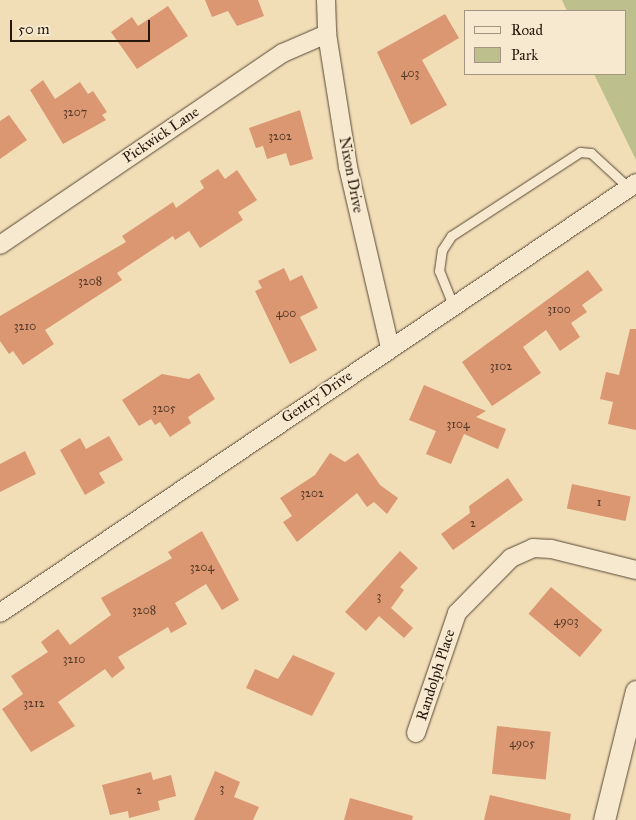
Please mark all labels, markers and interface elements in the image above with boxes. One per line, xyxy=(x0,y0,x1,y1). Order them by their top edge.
scale bar xyxy=(12,10,152,42)
legend xyxy=(464,10,626,75)
text: 50 m xyxy=(18,20,50,38)
text: Road xyxy=(511,21,543,39)
text: Park xyxy=(511,46,538,64)
house number: 403 xyxy=(401,67,419,81)
street label: Pickwick Lane xyxy=(119,103,203,167)
house number: 3207 xyxy=(63,106,87,120)
house number: 3202 xyxy=(268,130,292,144)
street label: Nixon Drive xyxy=(335,135,367,215)
house number: 3208 xyxy=(78,275,102,289)
house number: 3100 xyxy=(547,303,571,317)
house number: 400 xyxy=(276,307,296,321)
house number: 3210 xyxy=(14,320,36,334)
house number: 3102 xyxy=(490,360,512,374)
street label: Gentry Drive xyxy=(278,367,356,427)
house number: 3205 xyxy=(152,402,176,416)
house number: 3104 xyxy=(446,418,470,432)
house number: 3202 xyxy=(300,487,324,501)
house number: 1 xyxy=(597,496,601,510)
house number: 2 xyxy=(470,517,476,531)
house number: 3204 xyxy=(190,561,214,575)
house number: 3 xyxy=(377,590,381,604)
house number: 3208 xyxy=(132,604,156,618)
house number: 4903 xyxy=(554,615,578,629)
street label: Randolph Place xyxy=(413,627,459,723)
house number: 3210 xyxy=(63,653,85,667)
house number: 3212 xyxy=(23,697,45,711)
house number: 4905 xyxy=(509,737,535,751)
house number: 3 xyxy=(220,782,224,796)
house number: 2 xyxy=(136,784,142,798)

